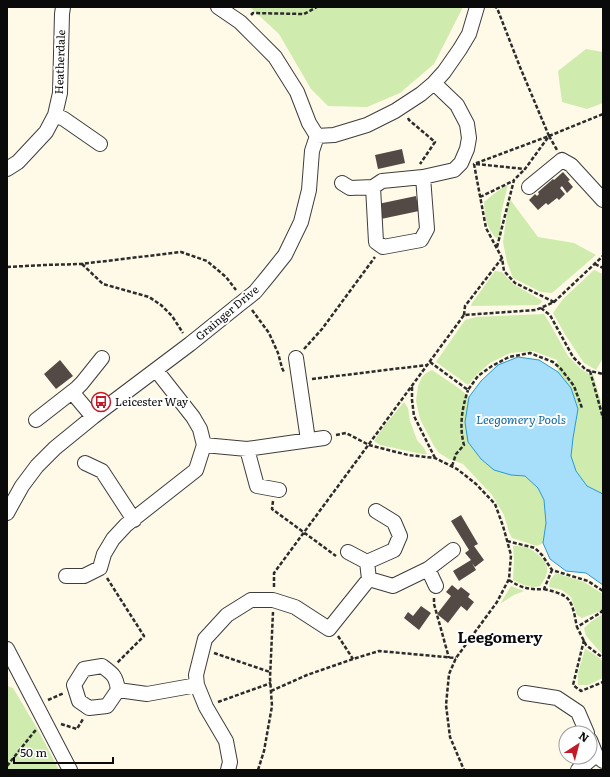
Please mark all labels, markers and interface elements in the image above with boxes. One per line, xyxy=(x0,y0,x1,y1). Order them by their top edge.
street label: Heatherdale xyxy=(50,29,68,95)
street label: Grainger Drive xyxy=(191,281,262,343)
bus stop icon: Leicester Way xyxy=(90,391,112,413)
place label: Leicester Way xyxy=(115,393,189,409)
water label: Leegomery Pools xyxy=(476,410,566,428)
district label: Leegomery xyxy=(457,625,543,648)
north arrow xyxy=(558,725,598,765)
text: N xyxy=(576,727,593,745)
scale bar xyxy=(14,739,113,765)
text: 50 m xyxy=(20,743,47,761)

